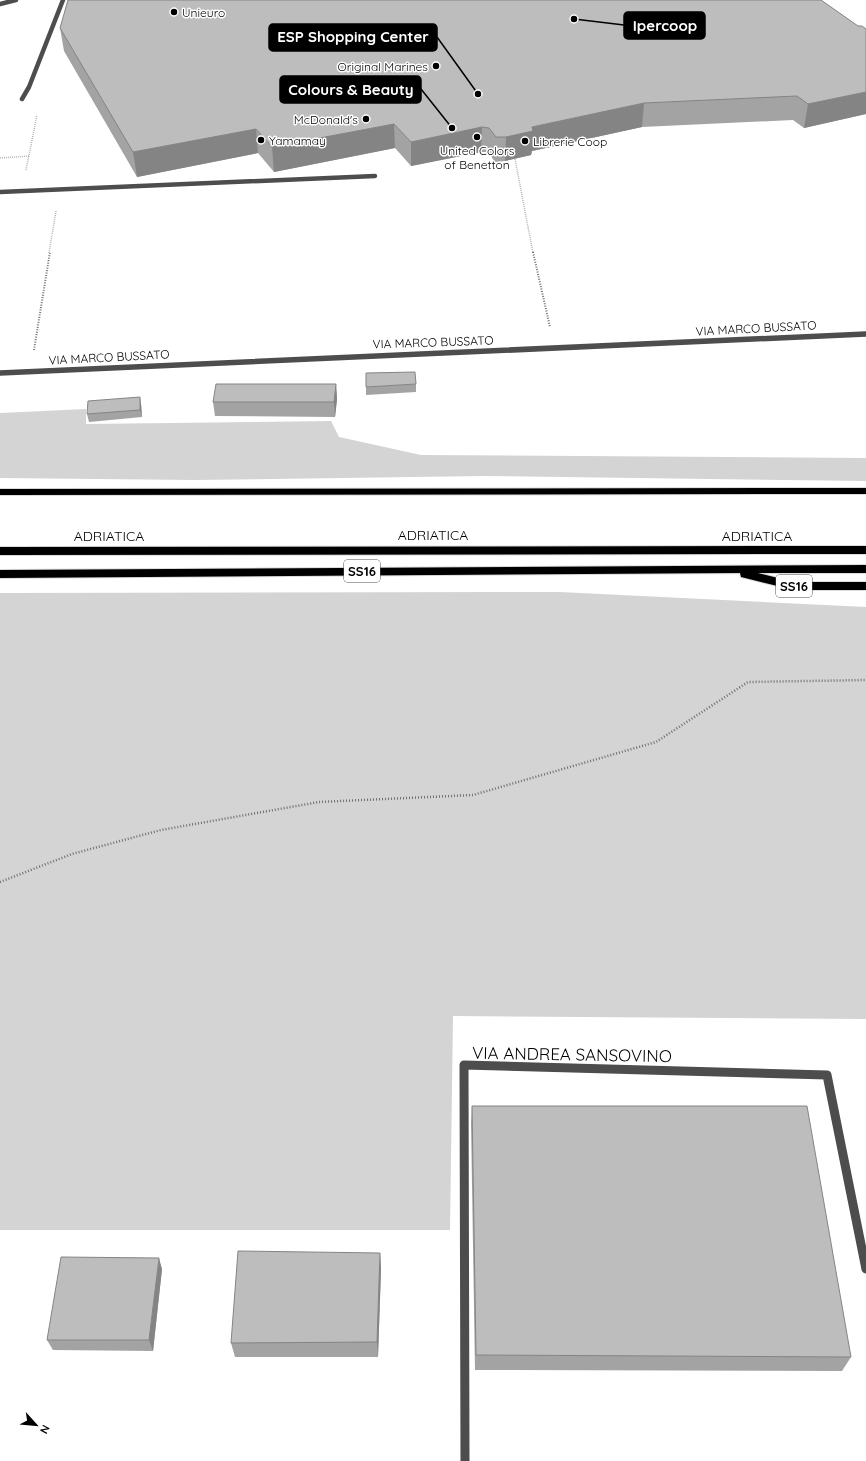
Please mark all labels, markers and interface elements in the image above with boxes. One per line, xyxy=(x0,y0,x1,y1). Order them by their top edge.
place label: Unieuro xyxy=(182,5,225,20)
marker: Unieuro xyxy=(169,7,179,17)
callout: Ipercoop xyxy=(624,12,705,39)
text: Ipercoop xyxy=(633,16,697,35)
callout: ESP Shopping Center xyxy=(269,24,437,51)
text: ESP Shopping Center xyxy=(277,27,429,46)
place label: Original Marines xyxy=(338,59,428,74)
marker: Original Marines xyxy=(431,61,441,71)
callout: Colours & Beauty xyxy=(280,76,421,103)
text: Colours & Beauty xyxy=(288,80,414,99)
place label: McDonald's xyxy=(294,112,358,127)
marker: McDonald's xyxy=(361,114,371,124)
marker: United Colors of Benetton xyxy=(472,132,482,142)
place label: Yamamay xyxy=(269,133,326,148)
place label: Librerie Coop xyxy=(533,134,607,149)
marker: Yamamay xyxy=(256,135,266,145)
marker: Librerie Coop xyxy=(520,136,530,146)
place label: United Colors of Benetton xyxy=(440,143,515,172)
street label: VIA MARCO BUSSATO xyxy=(695,317,817,339)
street label: VIA MARCO BUSSATO xyxy=(372,332,494,352)
street label: VIA MARCO BUSSATO xyxy=(48,346,170,368)
street label: ADRIATICA xyxy=(398,526,468,544)
street label: ADRIATICA xyxy=(74,527,144,545)
street label: ADRIATICA xyxy=(722,527,792,545)
road number: SS16 xyxy=(344,560,380,582)
road number: SS16 xyxy=(776,575,812,597)
street label: VIA ANDREA SANSOVINO xyxy=(472,1042,672,1066)
north arrow xyxy=(16,1405,56,1445)
text: N xyxy=(37,1423,53,1436)

